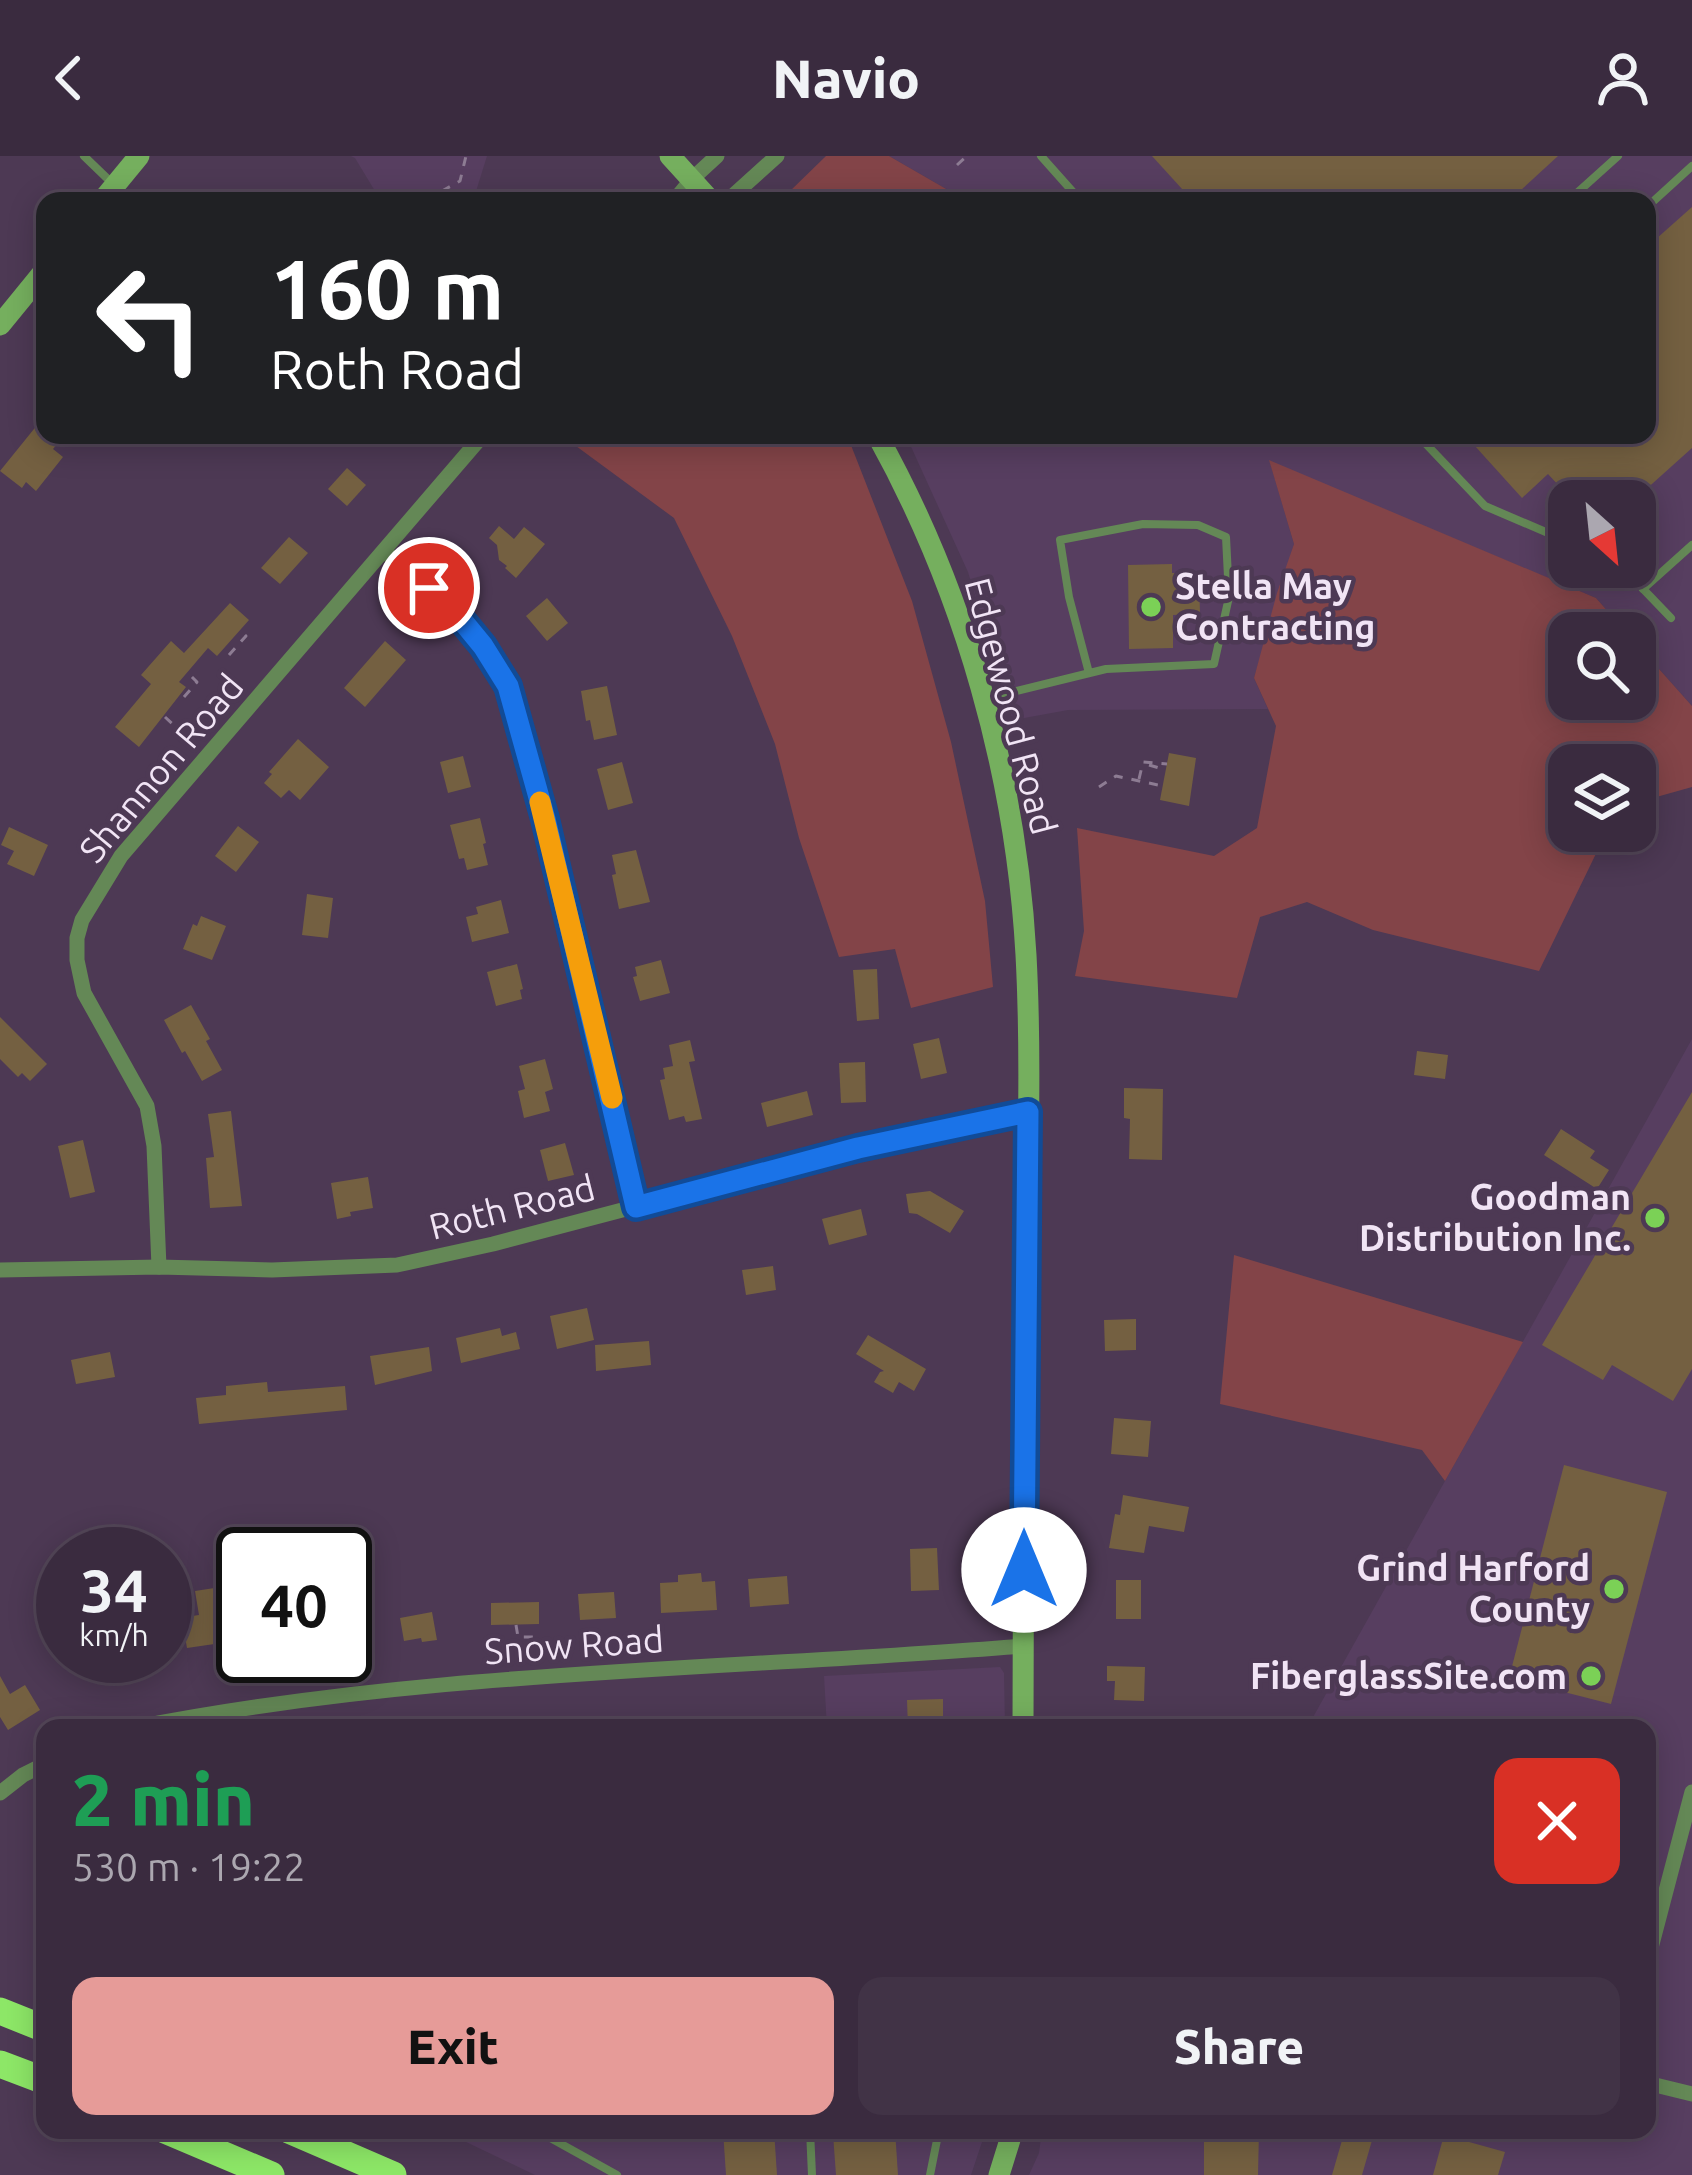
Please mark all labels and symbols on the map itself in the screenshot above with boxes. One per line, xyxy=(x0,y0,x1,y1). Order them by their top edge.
north arrow xyxy=(1548,480,1656,588)
pin xyxy=(378,537,480,639)
place label: Stella May Contracting xyxy=(1175,565,1375,647)
street label: Edgewood Road xyxy=(958,573,1065,839)
marker: Stella May Contracting xyxy=(1138,594,1164,620)
street label: Shannon Road xyxy=(70,666,251,870)
street label: Roth Road xyxy=(425,1166,599,1247)
place label: Goodman Distribution Inc. xyxy=(1359,1176,1631,1258)
marker: Goodman Distribution Inc. xyxy=(1642,1205,1668,1231)
position arrow xyxy=(961,1507,1087,1633)
speed limit sign: 40 xyxy=(216,1527,372,1683)
place label: Grind Harford County xyxy=(1356,1547,1590,1629)
marker: Grind Harford County xyxy=(1601,1576,1627,1602)
street label: Snow Road xyxy=(483,1618,665,1671)
place label: FiberglassSite.com xyxy=(1250,1655,1567,1696)
marker: FiberglassSite.com xyxy=(1578,1663,1604,1689)

